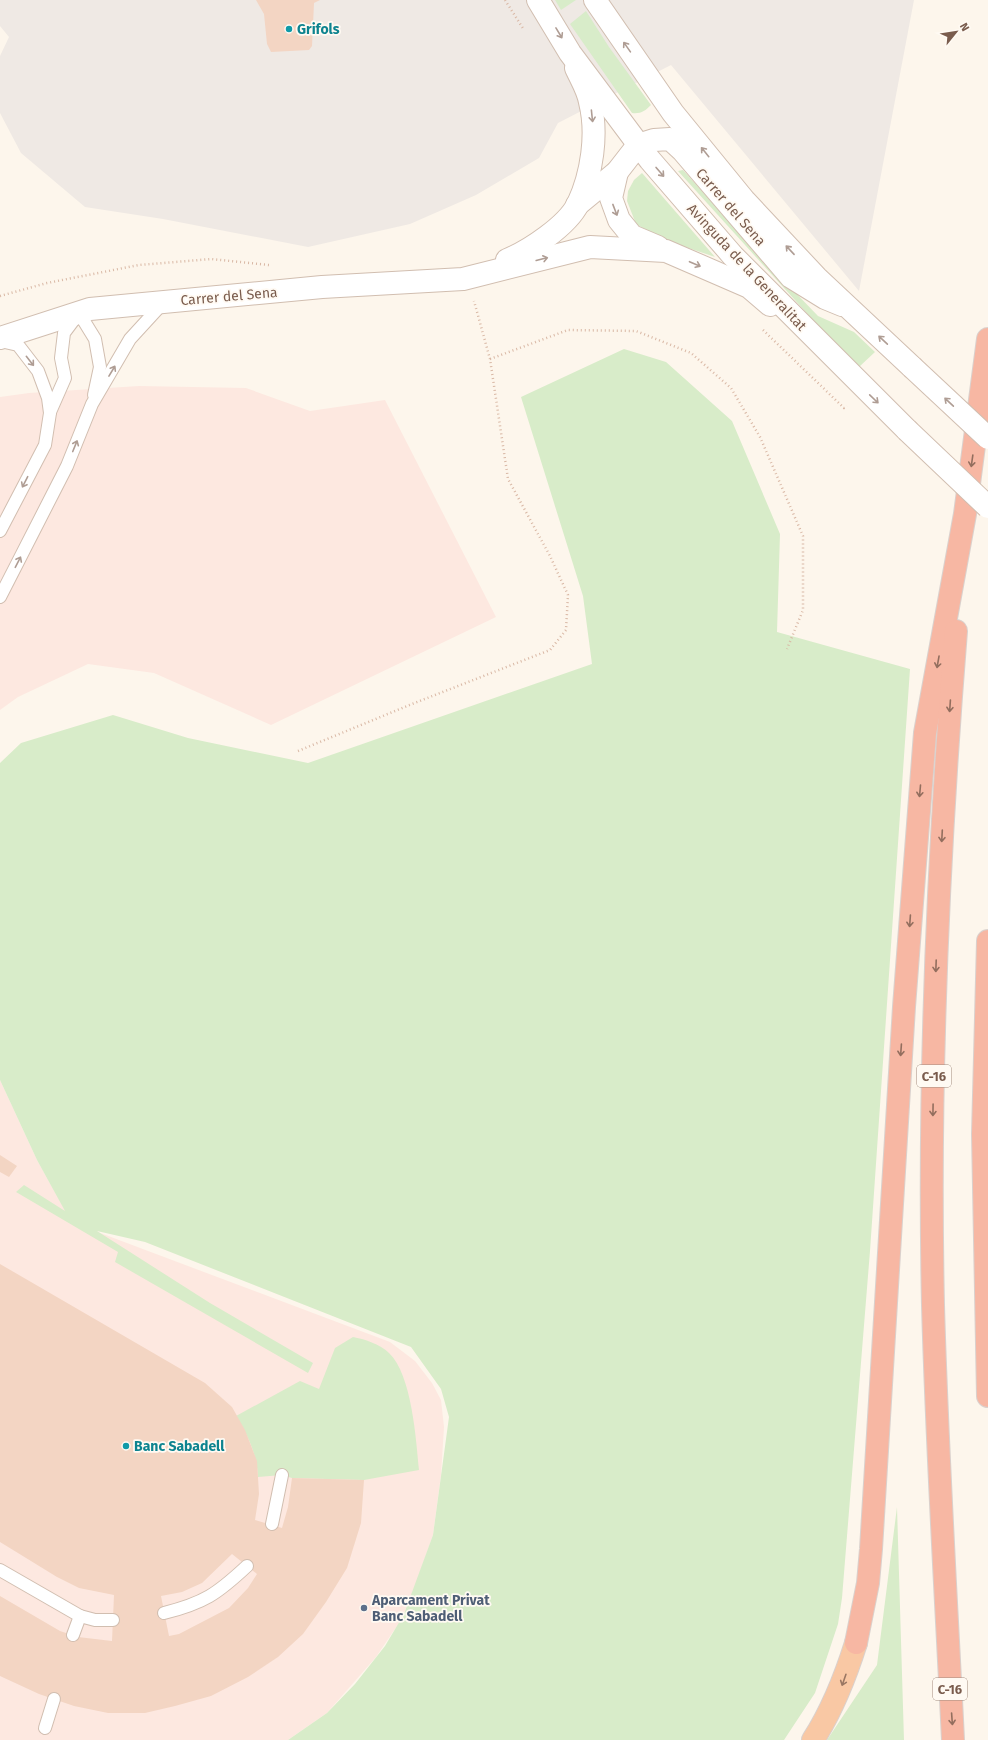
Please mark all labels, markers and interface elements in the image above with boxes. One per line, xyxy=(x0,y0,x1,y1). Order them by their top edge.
north arrow xyxy=(936,12,976,52)
place label: Grifols xyxy=(297,21,340,38)
text: N xyxy=(957,21,972,34)
marker: Grifols xyxy=(284,24,294,34)
one-way arrow xyxy=(555,27,563,39)
one-way arrow xyxy=(623,42,631,53)
one-way arrow xyxy=(588,109,596,122)
one-way arrow xyxy=(700,146,709,157)
street label: Carrer del Sena xyxy=(692,165,769,250)
one-way arrow xyxy=(656,166,665,177)
street label: Avinguda de la Generalitat xyxy=(683,200,811,335)
one-way arrow xyxy=(612,203,620,215)
one-way arrow xyxy=(786,245,795,255)
one-way arrow xyxy=(535,255,548,263)
one-way arrow xyxy=(689,260,701,268)
street label: Carrer del Sena xyxy=(180,284,278,309)
one-way arrow xyxy=(879,336,889,345)
one-way arrow xyxy=(26,356,35,367)
one-way arrow xyxy=(109,365,117,377)
one-way arrow xyxy=(869,394,879,404)
one-way arrow xyxy=(944,397,954,406)
one-way arrow xyxy=(72,440,79,452)
one-way arrow xyxy=(968,454,976,467)
one-way arrow xyxy=(21,476,29,488)
one-way arrow xyxy=(15,557,22,569)
one-way arrow xyxy=(933,655,941,668)
one-way arrow xyxy=(946,699,954,712)
one-way arrow xyxy=(917,784,924,797)
one-way arrow xyxy=(938,829,945,842)
one-way arrow xyxy=(907,914,914,927)
one-way arrow xyxy=(932,959,940,972)
one-way arrow xyxy=(898,1043,905,1056)
road number: C-16 xyxy=(917,1065,951,1087)
one-way arrow xyxy=(929,1103,937,1116)
place label: Banc Sabadell xyxy=(134,1438,225,1455)
marker: Banc Sabadell xyxy=(121,1441,131,1451)
place label: Aparcament Privat Banc Sabadell xyxy=(371,1592,490,1625)
marker: Aparcament Privat Banc Sabadell xyxy=(359,1603,369,1613)
one-way arrow xyxy=(840,1674,847,1687)
road number: C-16 xyxy=(933,1678,967,1700)
one-way arrow xyxy=(948,1712,955,1725)

